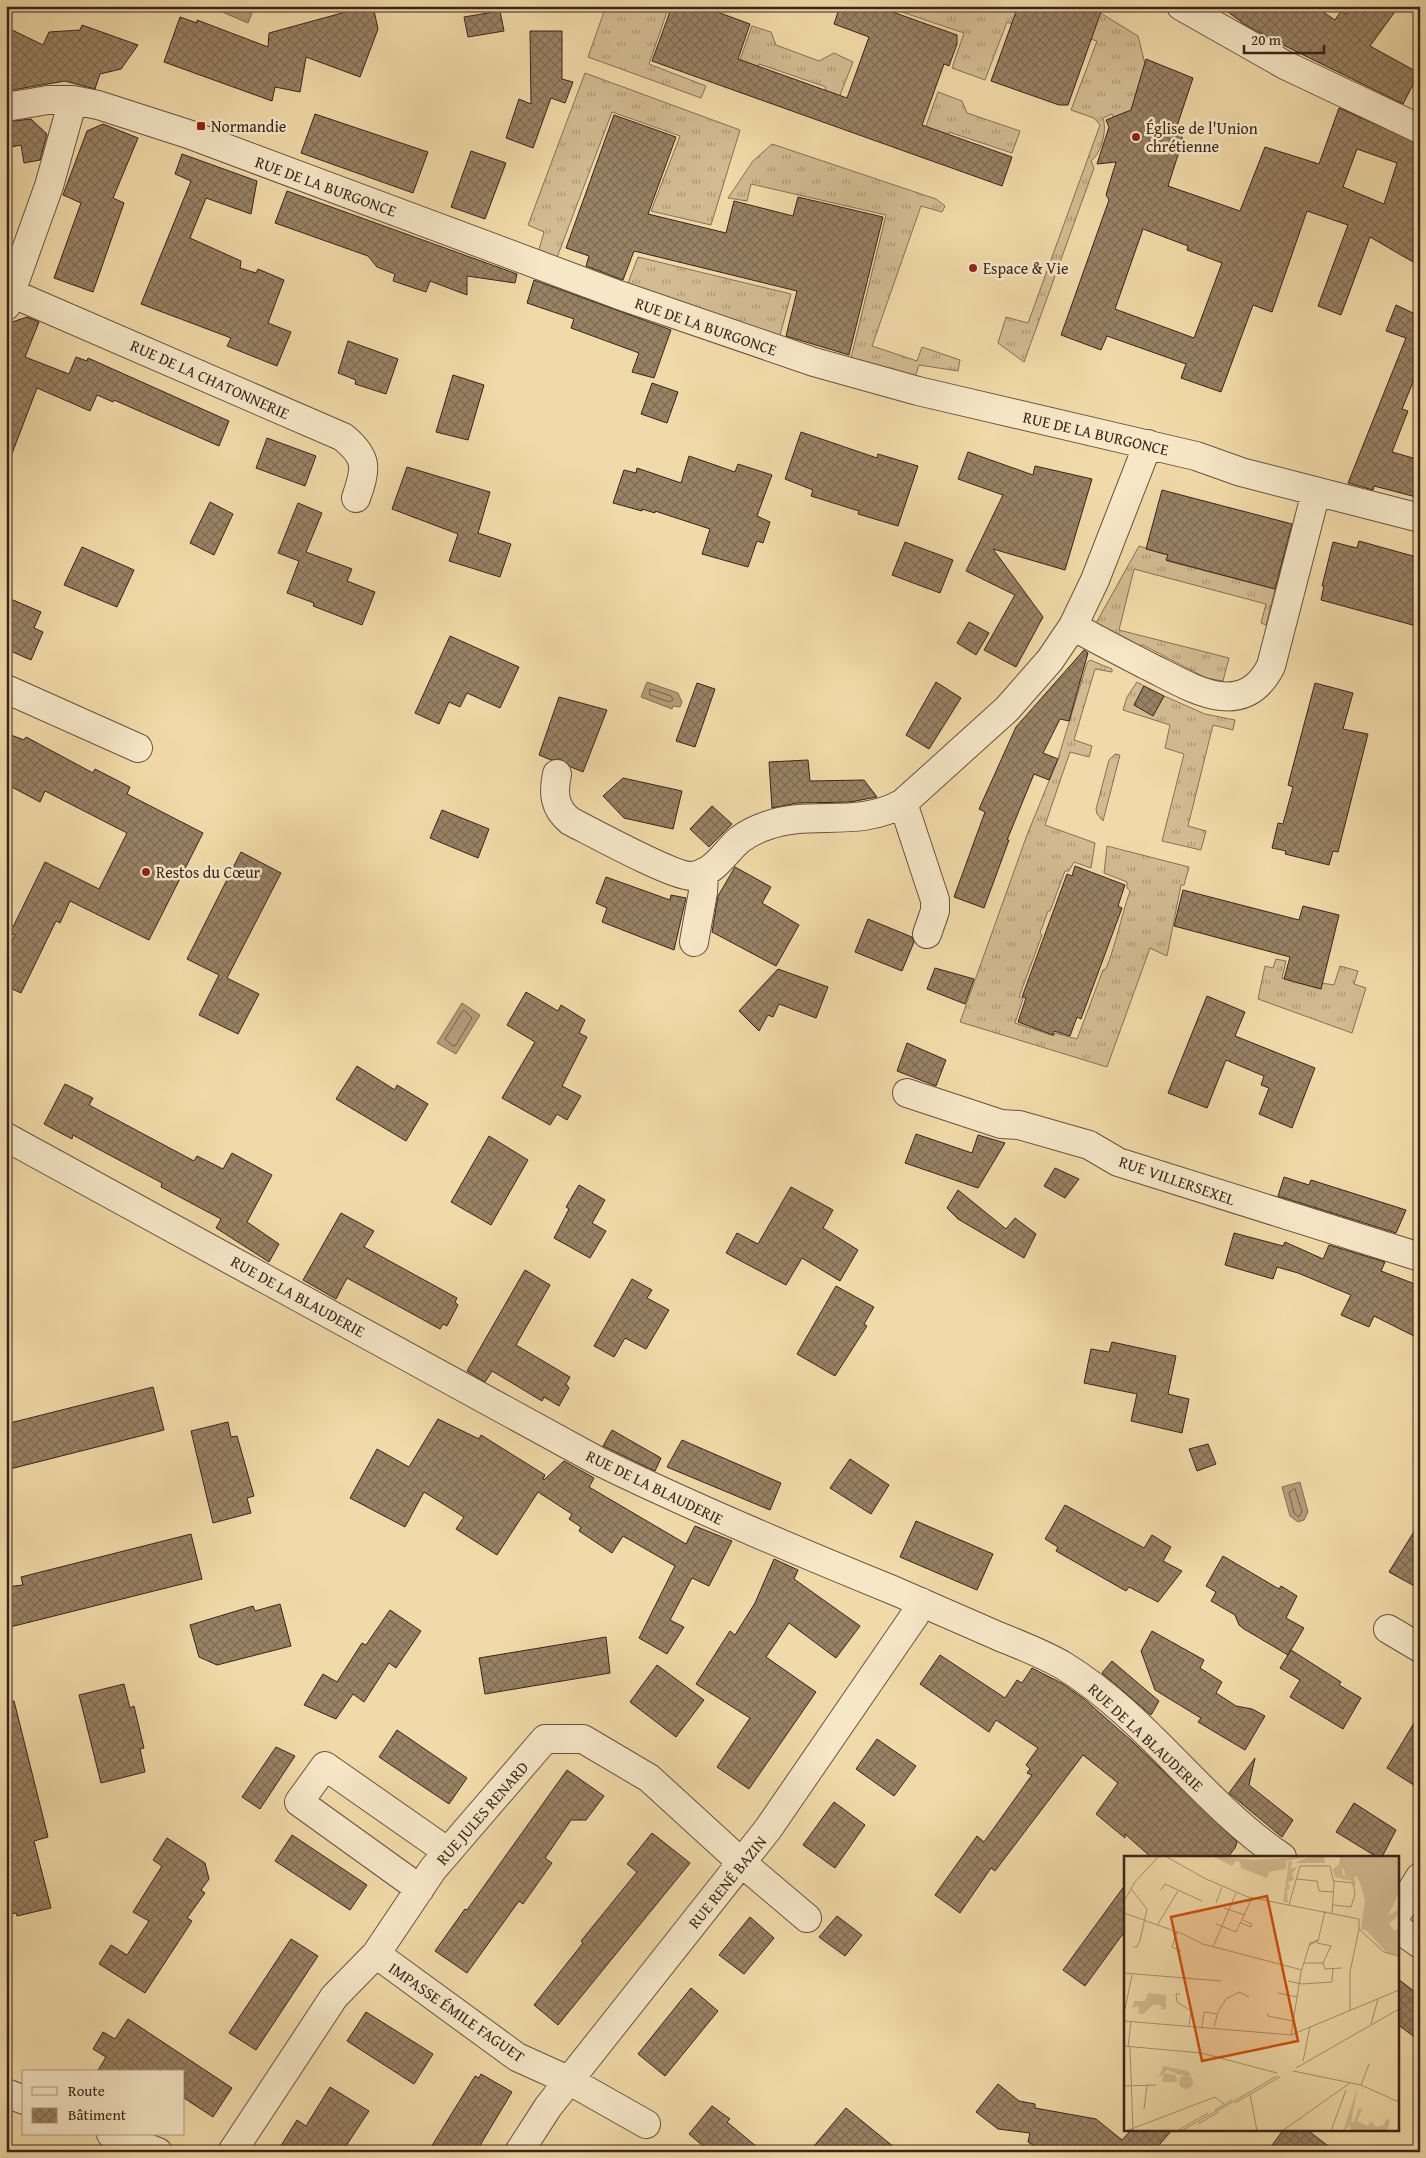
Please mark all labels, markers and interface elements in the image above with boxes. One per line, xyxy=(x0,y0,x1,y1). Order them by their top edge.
scale bar xyxy=(1244,22,1324,54)
text: 20 m xyxy=(1251,29,1282,50)
place label: Normandie xyxy=(211,114,286,138)
place label: Église de l'Union chrétienne xyxy=(1146,116,1258,158)
marker: Normandie xyxy=(195,120,207,132)
marker: Église de l'Union chrétienne xyxy=(1130,131,1142,143)
street label: RUE DE LA BURGONCE xyxy=(252,149,400,223)
place label: Espace & Vie xyxy=(983,256,1069,280)
marker: Espace & Vie xyxy=(967,262,979,274)
street label: RUE DE LA BURGONCE xyxy=(632,290,780,362)
street label: RUE DE LA CHATONNERIE xyxy=(127,333,293,425)
street label: RUE DE LA BURGONCE xyxy=(1021,405,1171,461)
place label: Restos du Cœur xyxy=(156,860,261,884)
marker: Restos du Cœur xyxy=(140,866,152,878)
street label: RUE VILLERSEXEL xyxy=(1116,1149,1238,1211)
street label: RUE DE LA BLAUDERIE xyxy=(226,1249,370,1343)
street label: RUE DE LA BLAUDERIE xyxy=(582,1443,728,1531)
street label: RUE DE LA BLAUDERIE xyxy=(1083,1677,1209,1797)
street label: RUE JULES RENARD xyxy=(430,1756,534,1870)
street label: RUE RENÉ BAZIN xyxy=(682,1830,772,1934)
inset map xyxy=(1124,1856,1398,2130)
street label: IMPASSE ÉMILE FAGUET xyxy=(384,1956,530,2068)
legend xyxy=(22,2070,185,2136)
text: Route xyxy=(68,2080,105,2101)
text: Bâtiment xyxy=(68,2104,127,2125)

